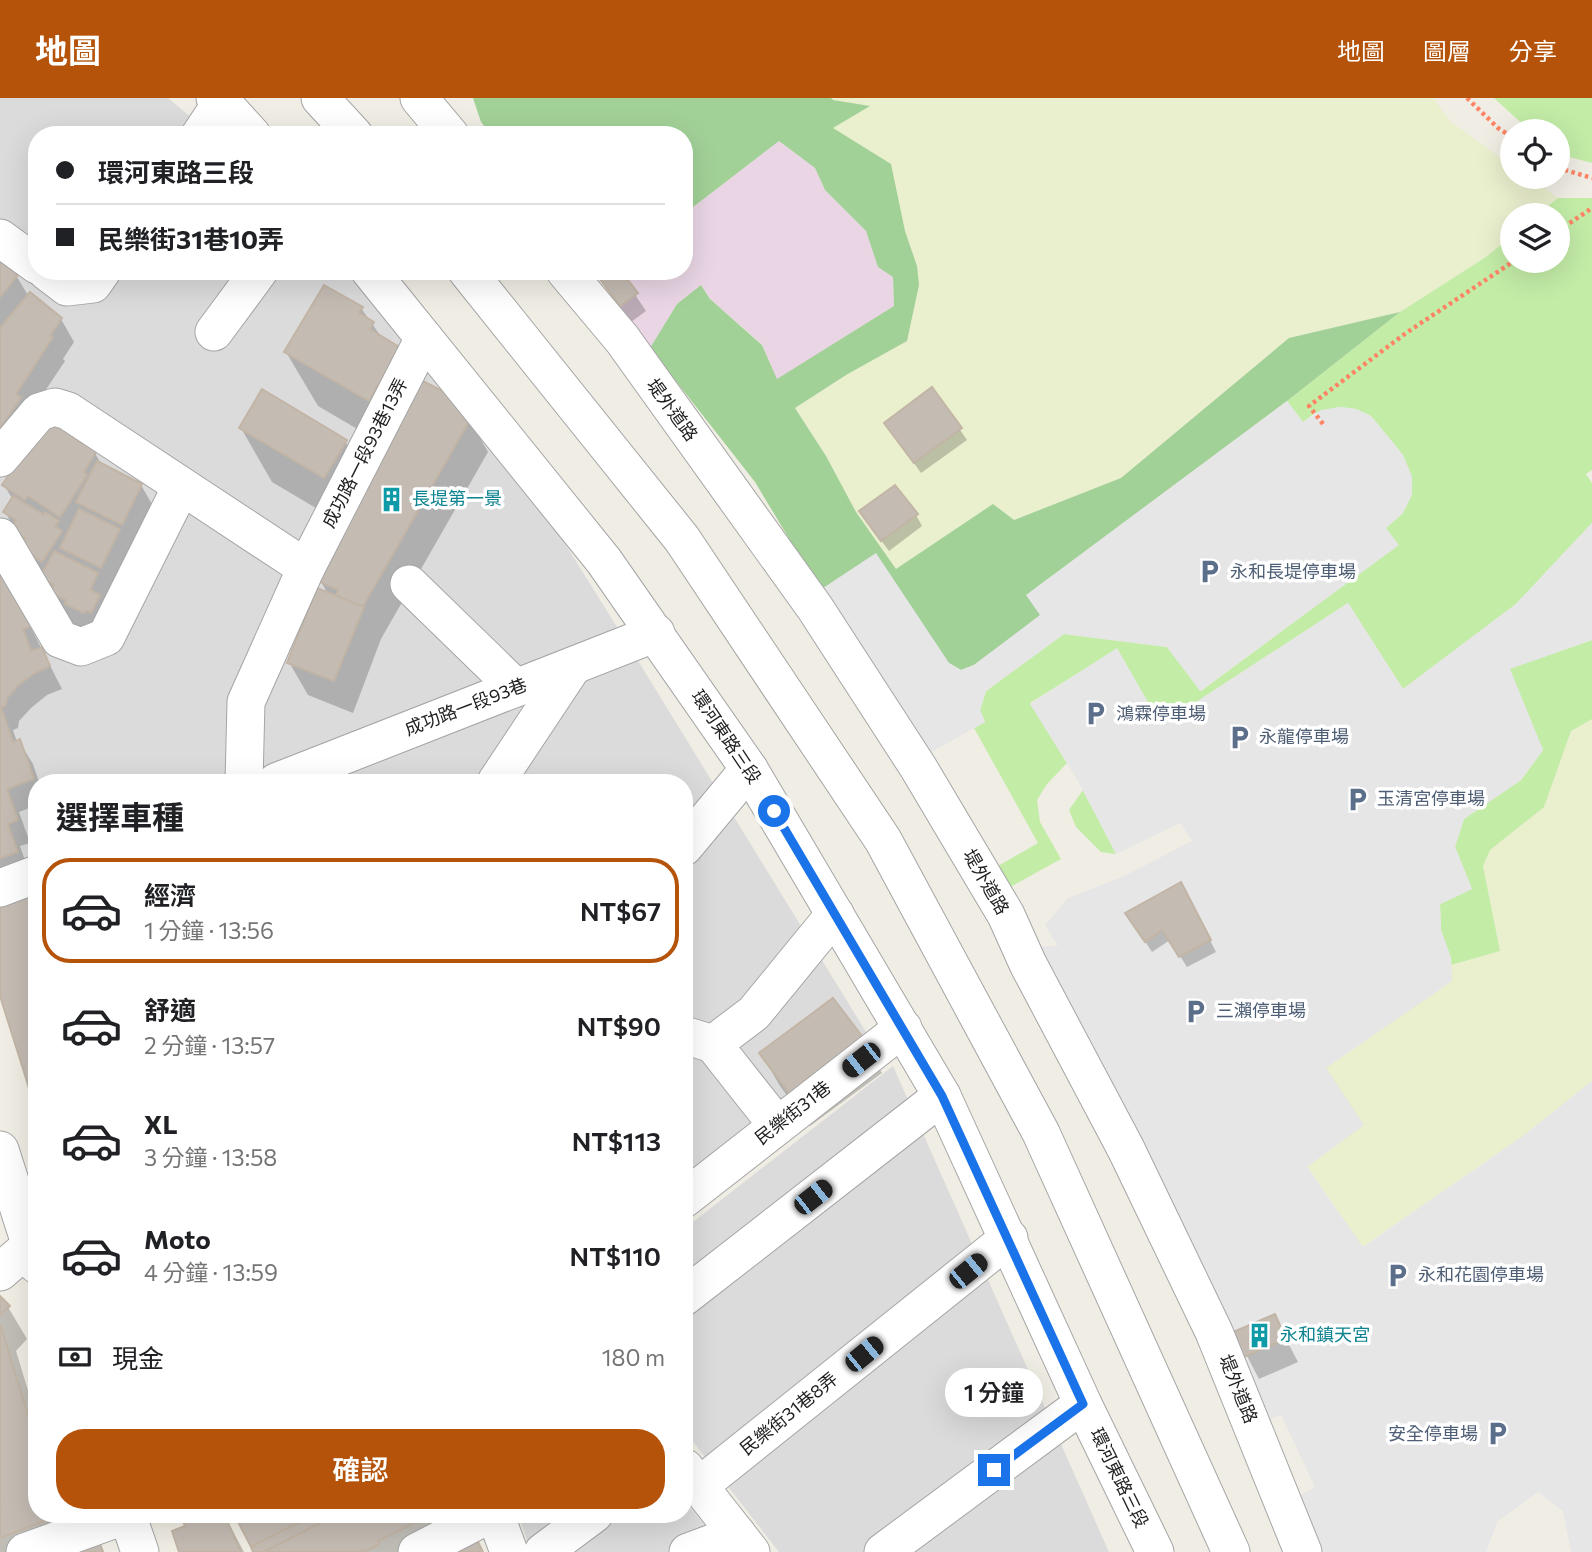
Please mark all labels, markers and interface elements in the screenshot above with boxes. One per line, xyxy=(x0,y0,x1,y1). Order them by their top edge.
text: 地圖 xyxy=(35,29,101,70)
text: 地圖 xyxy=(1337,36,1385,65)
text: 圖層 xyxy=(1423,36,1471,65)
text: 分享 xyxy=(1509,36,1557,65)
map controls xyxy=(1500,119,1570,273)
button: locate xyxy=(1500,119,1570,189)
text: 環河東路三段 xyxy=(98,156,254,187)
button: layers xyxy=(1500,203,1570,273)
text: 民樂街31巷10弄 xyxy=(98,223,284,254)
street label: 成功路一段93巷13弄 xyxy=(317,374,411,531)
street label: 堤外道路 xyxy=(643,374,703,445)
building icon: 長堤第一景 xyxy=(378,485,406,513)
place label: 長堤第一景 xyxy=(412,487,502,509)
parking icon: 永和長堤停車場 xyxy=(1196,558,1224,586)
place label: 永和長堤停車場 xyxy=(1230,560,1356,582)
street label: 成功路一段93巷 xyxy=(401,673,530,739)
street label: 環河東路三段 xyxy=(688,686,766,787)
parking icon: 鴻霖停車場 xyxy=(1082,700,1110,728)
place label: 鴻霖停車場 xyxy=(1116,702,1206,724)
parking icon: 永龍停車場 xyxy=(1225,723,1253,751)
place label: 永龍停車場 xyxy=(1259,725,1349,747)
parking icon: 玉清宮停車場 xyxy=(1343,785,1371,813)
place label: 玉清宮停車場 xyxy=(1377,787,1485,809)
route start xyxy=(758,795,790,827)
text: 選擇車種 xyxy=(56,796,184,836)
street label: 堤外道路 xyxy=(959,845,1014,918)
icon: car xyxy=(60,879,123,942)
text: 經濟 xyxy=(144,879,196,910)
text: NT$67 xyxy=(580,895,661,926)
text: 1 分鐘 · 13:56 xyxy=(144,916,274,944)
icon: car xyxy=(60,994,123,1057)
text: 舒適 xyxy=(144,994,196,1025)
parking icon: 三瀨停車場 xyxy=(1182,997,1210,1025)
place label: 三瀨停車場 xyxy=(1216,999,1306,1021)
text: NT$90 xyxy=(577,1010,661,1041)
text: 2 分鐘 · 13:57 xyxy=(144,1031,275,1059)
car xyxy=(838,1039,885,1081)
street label: 民樂街31巷 xyxy=(750,1076,835,1149)
text: XL xyxy=(144,1108,178,1139)
icon: car xyxy=(60,1109,123,1172)
text: NT$113 xyxy=(572,1125,661,1156)
text: 3 分鐘 · 13:58 xyxy=(144,1143,277,1171)
car xyxy=(790,1176,837,1218)
text: Moto xyxy=(144,1223,211,1254)
icon: car xyxy=(60,1224,123,1287)
text: NT$110 xyxy=(570,1240,661,1271)
car xyxy=(946,1250,991,1292)
text: 4 分鐘 · 13:59 xyxy=(144,1258,278,1286)
parking icon: 永和花園停車場 xyxy=(1384,1261,1412,1289)
place label: 永和花園停車場 xyxy=(1418,1263,1544,1285)
building icon: 永和鎮天宮 xyxy=(1246,1321,1274,1349)
place label: 永和鎮天宮 xyxy=(1280,1323,1370,1345)
car xyxy=(842,1333,887,1375)
icon: cash xyxy=(56,1338,94,1376)
text: 現金 xyxy=(112,1342,164,1373)
text: 180 m xyxy=(602,1343,665,1371)
street label: 堤外道路 xyxy=(1215,1351,1263,1426)
street label: 民樂街31巷8弄 xyxy=(735,1367,841,1459)
callout: 1 分鐘 xyxy=(945,1368,1043,1418)
text: 1 分鐘 xyxy=(964,1378,1024,1406)
parking icon: 安全停車場 xyxy=(1484,1420,1512,1448)
place label: 安全停車場 xyxy=(1388,1422,1478,1444)
street label: 環河東路三段 xyxy=(1086,1424,1153,1531)
button: 確認 xyxy=(56,1429,665,1509)
route end xyxy=(978,1454,1010,1486)

